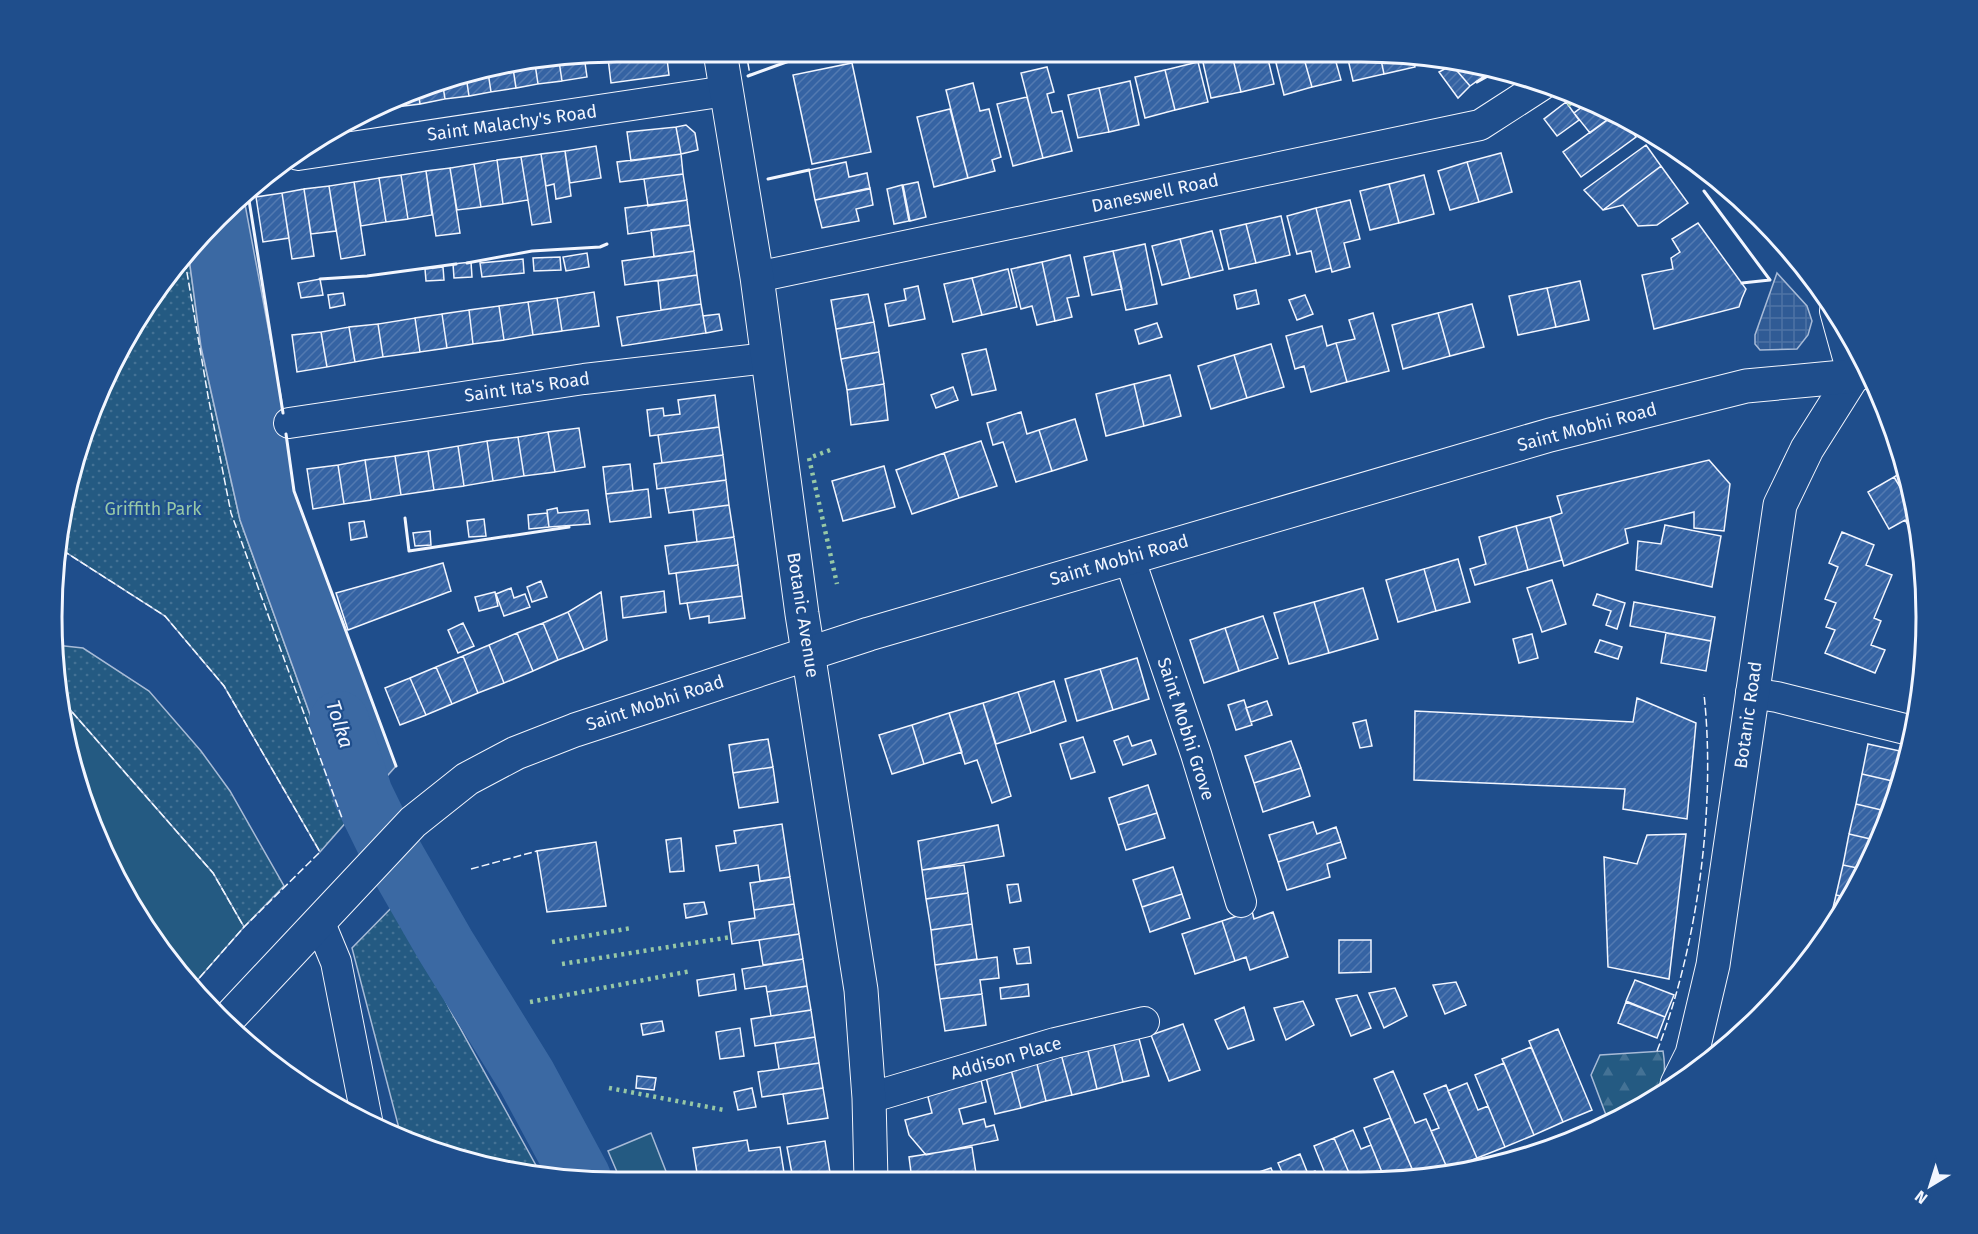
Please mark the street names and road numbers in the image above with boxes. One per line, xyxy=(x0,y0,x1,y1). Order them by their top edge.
street label: Saint Malachy's Road xyxy=(426,100,598,146)
street label: Daneswell Road xyxy=(1089,169,1221,217)
street label: Saint Ita's Road xyxy=(463,367,591,407)
street label: Saint Mobhi Road xyxy=(1515,398,1659,456)
street label: Saint Mobhi Road xyxy=(1047,530,1191,590)
street label: Botanic Avenue xyxy=(782,551,824,679)
street label: Saint Mobhi Grove xyxy=(1153,655,1219,803)
street label: Botanic Road xyxy=(1730,660,1766,770)
street label: Saint Mobhi Road xyxy=(583,670,727,736)
street label: Addison Place xyxy=(948,1032,1064,1084)

